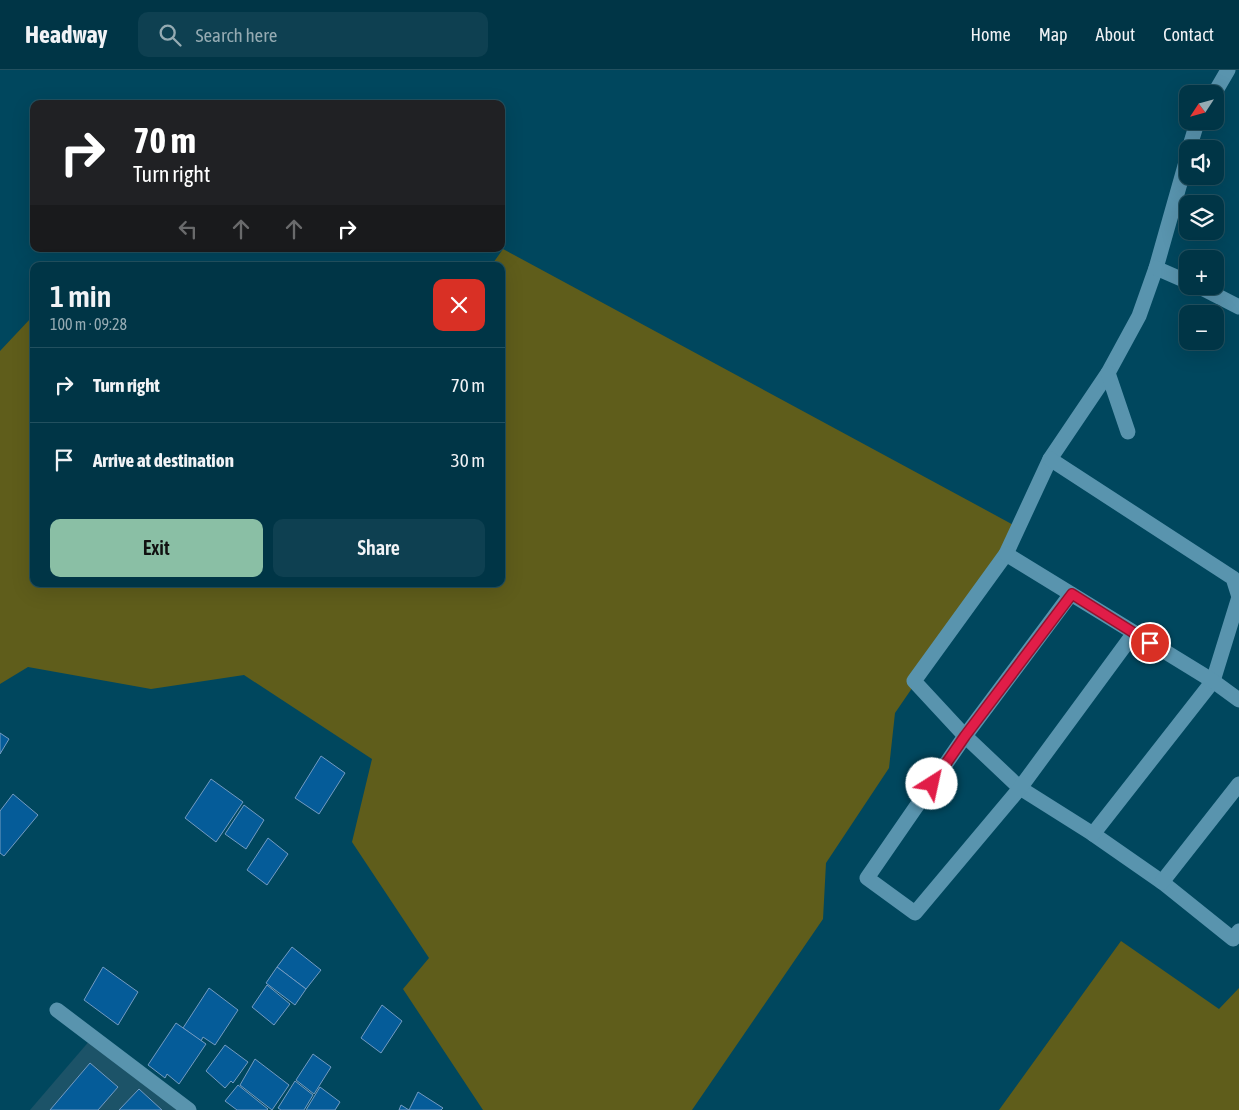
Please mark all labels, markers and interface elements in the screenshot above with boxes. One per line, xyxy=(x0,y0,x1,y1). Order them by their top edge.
search box xyxy=(138,12,488,57)
text: Headway xyxy=(25,21,108,48)
icon: search xyxy=(156,21,184,49)
text: Search here xyxy=(196,24,277,46)
text: Home xyxy=(971,24,1011,45)
text: Map xyxy=(1039,24,1068,45)
text: About xyxy=(1096,24,1135,45)
text: Contact xyxy=(1163,24,1214,45)
north arrow xyxy=(1179,85,1224,130)
map controls xyxy=(1179,85,1224,350)
icon: right xyxy=(50,120,115,185)
text: 70 m xyxy=(133,120,196,160)
button: sound xyxy=(1179,140,1224,185)
text: Turn right xyxy=(133,161,210,187)
button: layers xyxy=(1179,195,1224,240)
icon: left xyxy=(174,215,202,243)
icon: ahead xyxy=(227,215,255,243)
icon: ahead xyxy=(280,215,308,243)
icon: right xyxy=(333,215,361,243)
button: + xyxy=(1179,250,1224,295)
text: 1 min xyxy=(50,279,111,313)
button: close xyxy=(433,279,485,331)
button: − xyxy=(1179,305,1224,350)
text: 100 m · 09:28 xyxy=(50,315,127,333)
icon: right xyxy=(50,371,78,399)
text: Turn right xyxy=(93,374,160,396)
text: 70 m xyxy=(451,374,485,396)
icon: arrive xyxy=(50,446,78,474)
text: Arrive at destination xyxy=(93,449,234,471)
text: 30 m xyxy=(451,449,485,471)
button: Exit xyxy=(50,519,263,577)
button: Share xyxy=(273,519,485,577)
pin xyxy=(1129,622,1171,664)
icon: arrive xyxy=(1136,629,1164,657)
position arrow xyxy=(905,757,957,809)

